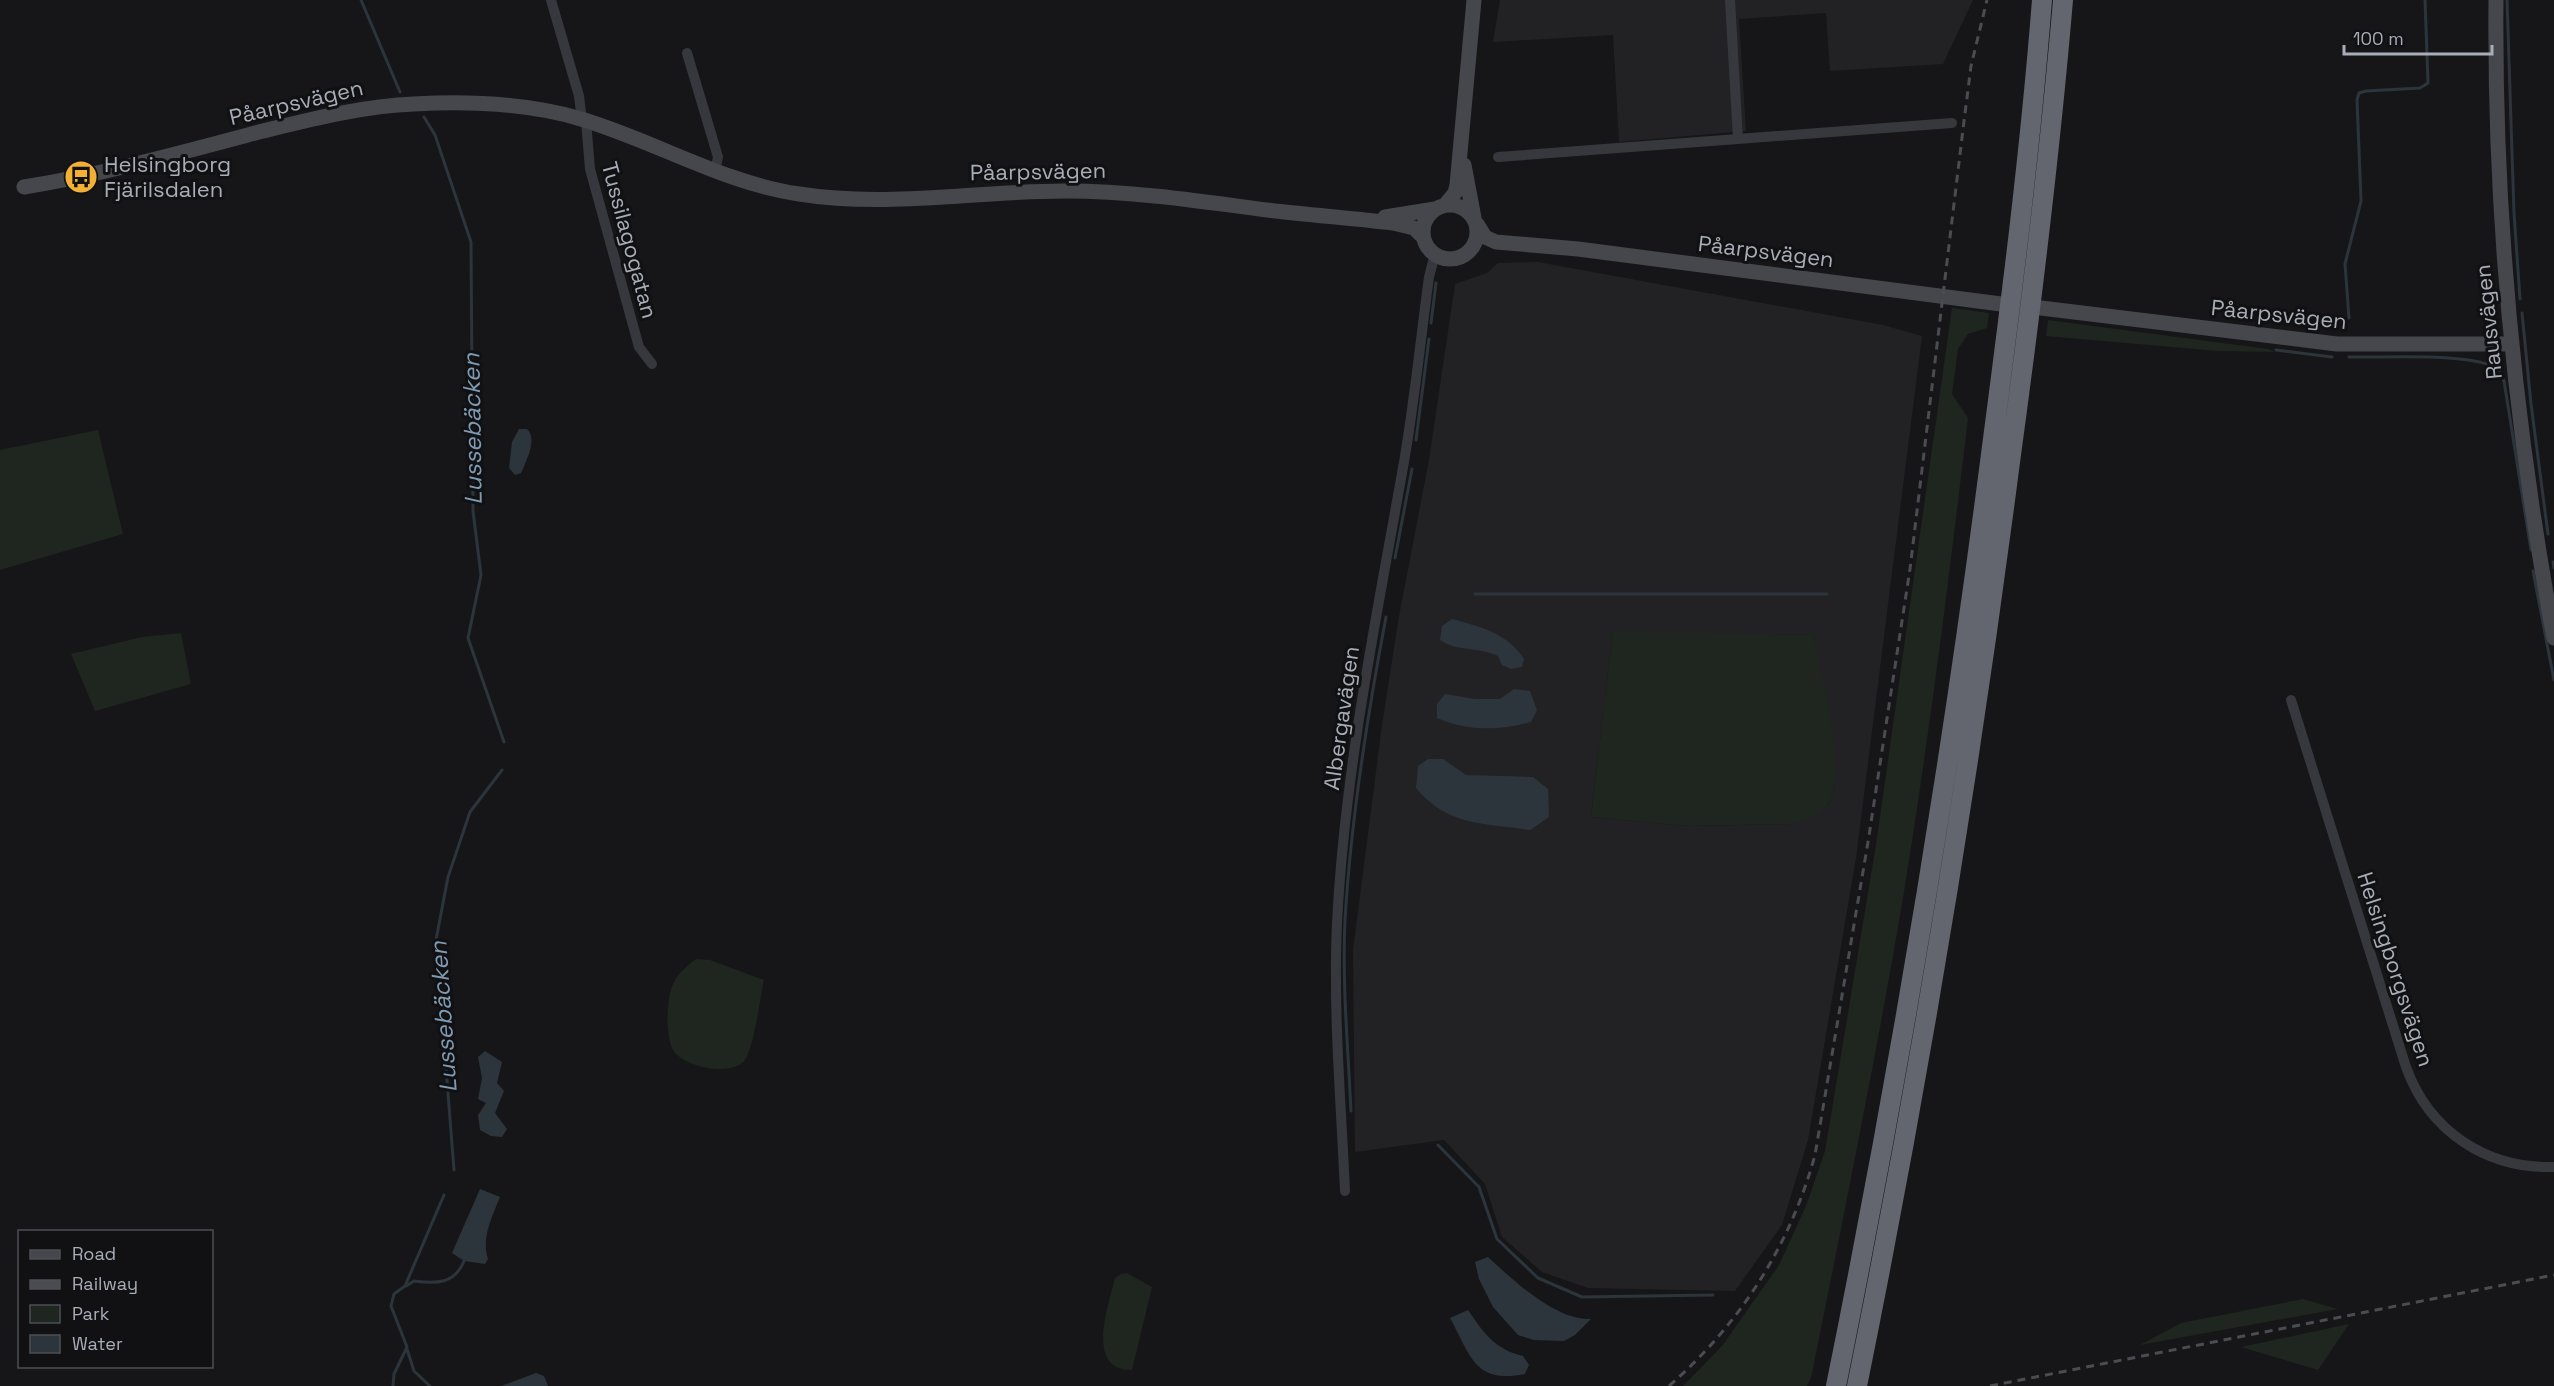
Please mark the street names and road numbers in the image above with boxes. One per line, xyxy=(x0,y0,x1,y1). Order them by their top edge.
street label: Påarpsvägen xyxy=(226,73,366,131)
street label: Påarpsvägen xyxy=(970,156,1106,186)
street label: Tussilagogatan xyxy=(596,159,664,321)
street label: Påarpsvägen xyxy=(1697,229,1835,273)
street label: Rausvägen xyxy=(2468,263,2508,381)
street label: Påarpsvägen xyxy=(2210,293,2348,335)
street label: Albergavägen xyxy=(1317,644,1365,792)
street label: Helsingborgsvägen xyxy=(2351,868,2441,1070)

